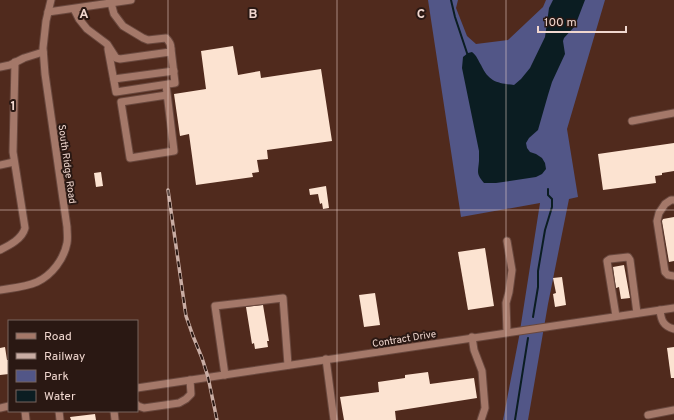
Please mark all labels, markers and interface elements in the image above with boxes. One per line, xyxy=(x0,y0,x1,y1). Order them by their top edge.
text: A xyxy=(79,7,89,23)
text: B xyxy=(249,7,258,23)
text: C xyxy=(417,7,425,23)
scale bar xyxy=(538,8,626,34)
text: 100 m xyxy=(544,15,577,31)
text: 1 xyxy=(10,99,16,115)
street label: South Ridge Road xyxy=(55,124,79,205)
legend xyxy=(8,320,138,412)
street label: Contract Drive xyxy=(371,328,437,351)
text: Road xyxy=(44,329,72,345)
text: Railway xyxy=(44,349,85,365)
text: Park xyxy=(44,369,69,385)
text: Water xyxy=(44,389,76,405)

